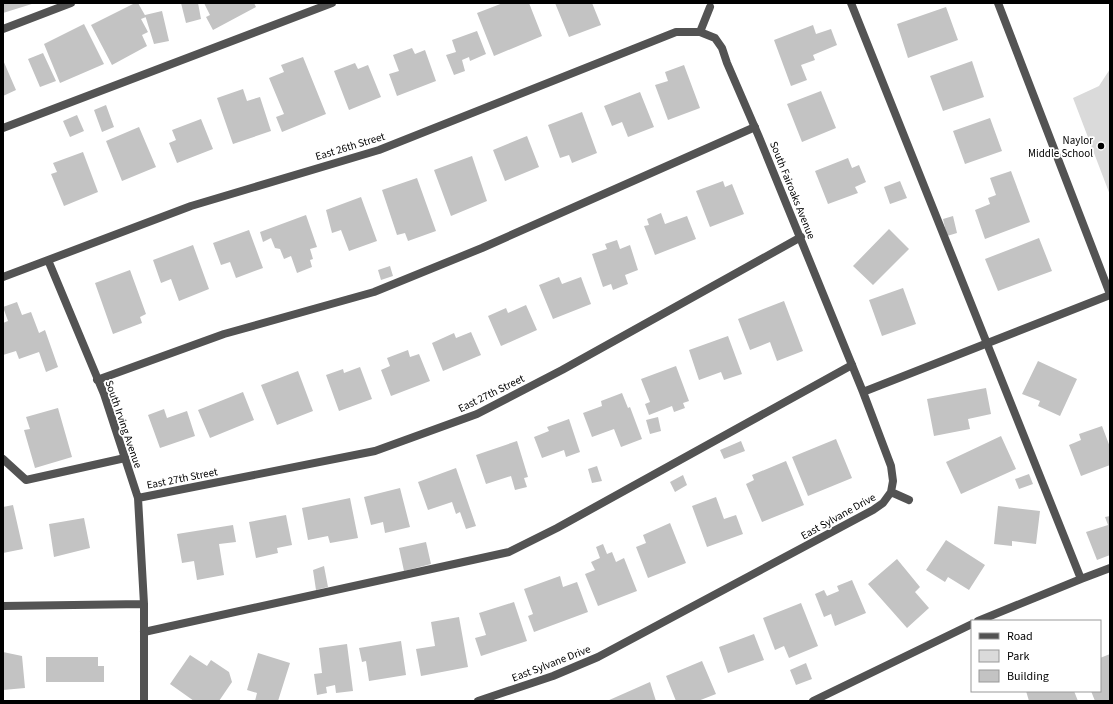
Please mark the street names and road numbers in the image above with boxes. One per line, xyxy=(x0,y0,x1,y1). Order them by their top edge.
street label: East 26th Street xyxy=(314,129,387,164)
street label: South Fairoaks Avenue xyxy=(766,139,819,242)
street label: East 27th Street xyxy=(456,371,527,416)
street label: South Irving Avenue xyxy=(101,378,146,471)
street label: East 27th Street xyxy=(145,464,219,493)
street label: East Sylvane Drive xyxy=(798,489,879,543)
street label: East Sylvane Drive xyxy=(510,641,593,685)

